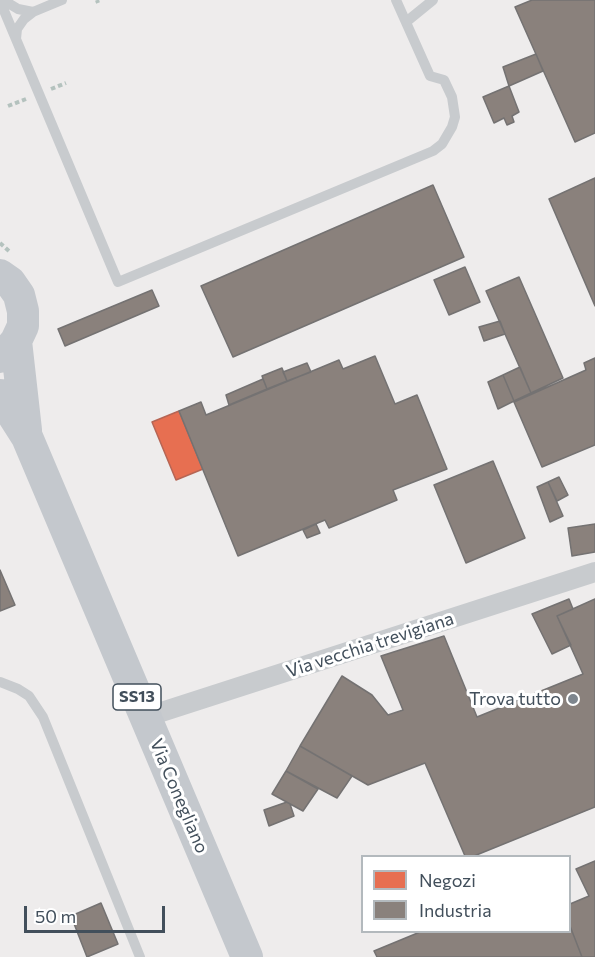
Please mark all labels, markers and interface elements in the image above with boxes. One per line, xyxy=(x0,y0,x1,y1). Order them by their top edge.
street label: Via vecchia trevigiana xyxy=(284,608,456,682)
road number: SS13 xyxy=(113,684,161,710)
place label: Trova tutto xyxy=(469,688,561,710)
marker: Trova tutto xyxy=(566,692,580,706)
street label: Via Conegliano xyxy=(145,736,213,856)
legend xyxy=(361,855,571,933)
text: Negozi xyxy=(419,869,476,891)
scale bar xyxy=(27,894,168,932)
text: Industria xyxy=(419,899,492,921)
text: 50 m xyxy=(35,905,76,927)

